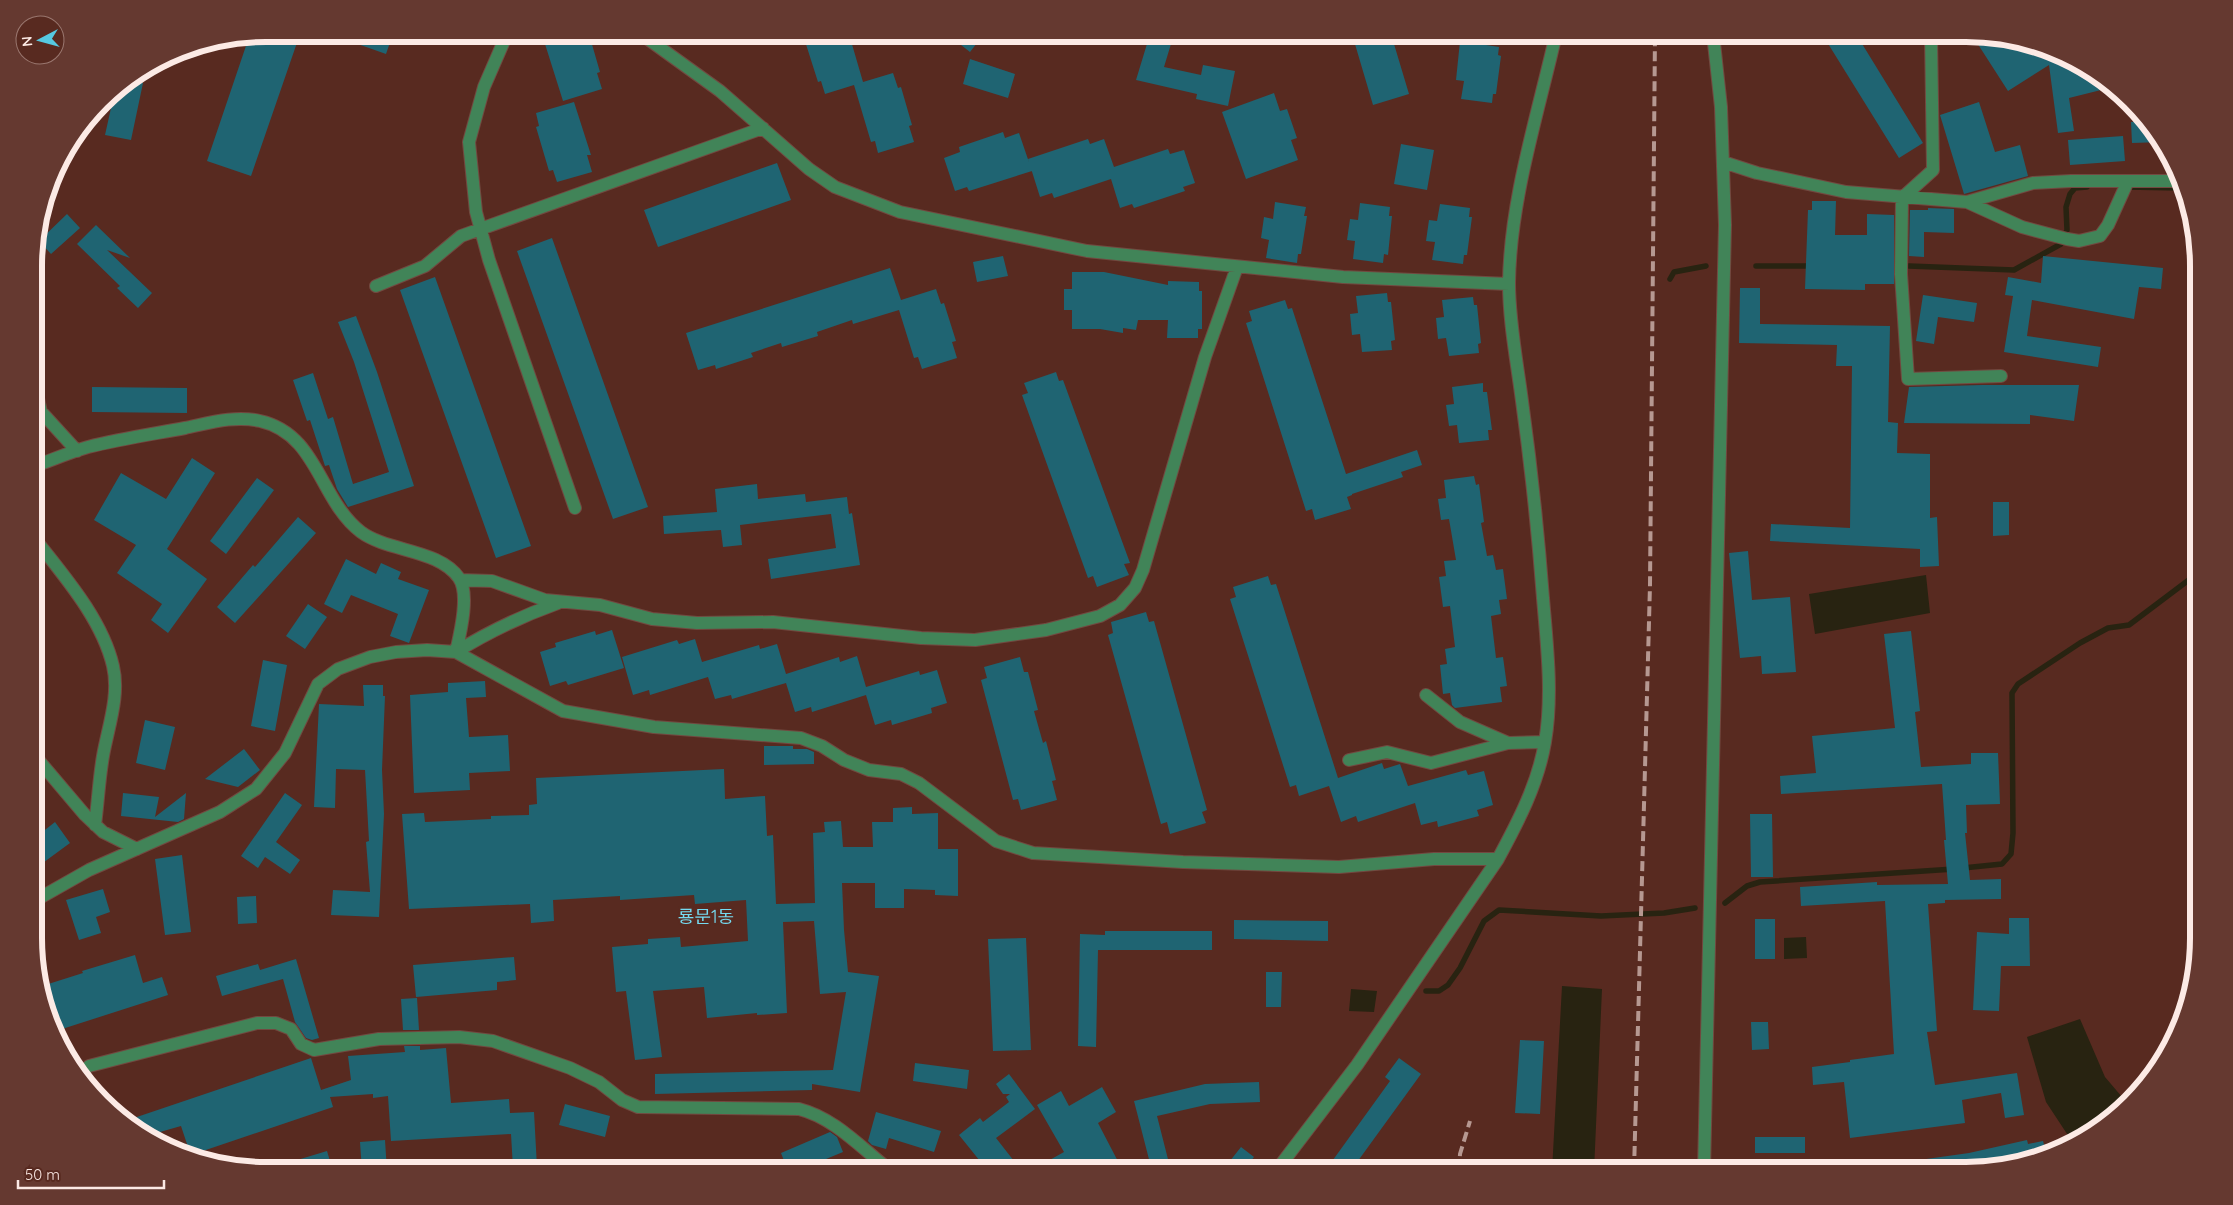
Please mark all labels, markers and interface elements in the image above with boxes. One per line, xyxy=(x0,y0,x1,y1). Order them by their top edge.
north arrow xyxy=(15,15,65,65)
text: N xyxy=(18,35,37,47)
district label: 룡문1동 xyxy=(678,905,734,928)
scale bar xyxy=(18,1158,164,1190)
text: 50 m xyxy=(25,1165,60,1184)

